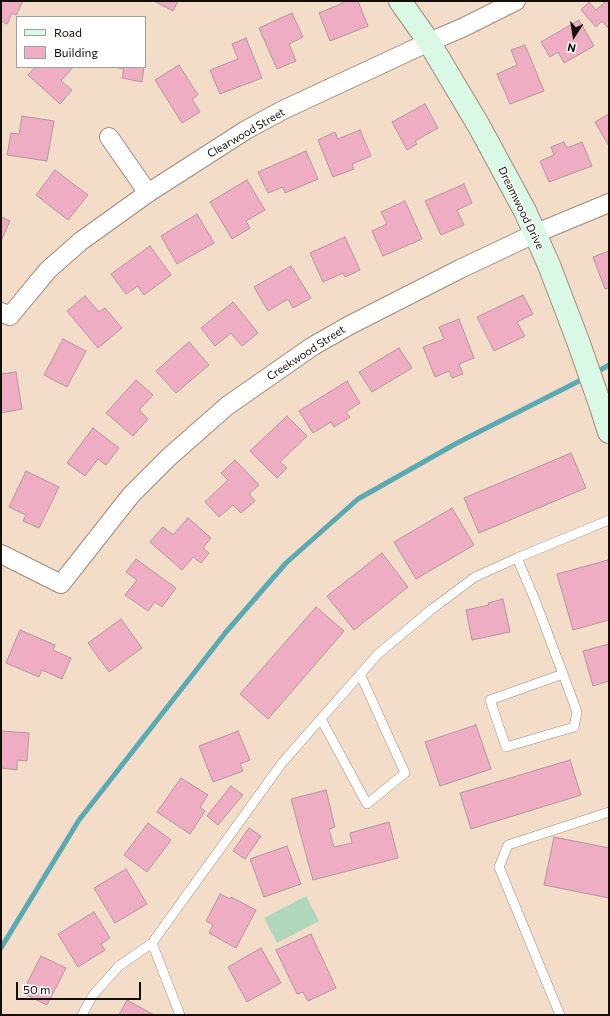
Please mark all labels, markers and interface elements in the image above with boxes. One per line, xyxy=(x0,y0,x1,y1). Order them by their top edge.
legend xyxy=(16,16,146,68)
north arrow xyxy=(554,16,594,56)
text: Road xyxy=(54,25,82,39)
text: N xyxy=(566,41,577,55)
text: Building xyxy=(54,45,98,59)
street label: Clearwood Street xyxy=(205,105,287,161)
street label: Dreamwood Drive xyxy=(495,165,547,251)
street label: Creekwood Street xyxy=(264,323,348,383)
scale bar xyxy=(18,974,143,1000)
text: 50 m xyxy=(23,982,51,996)

